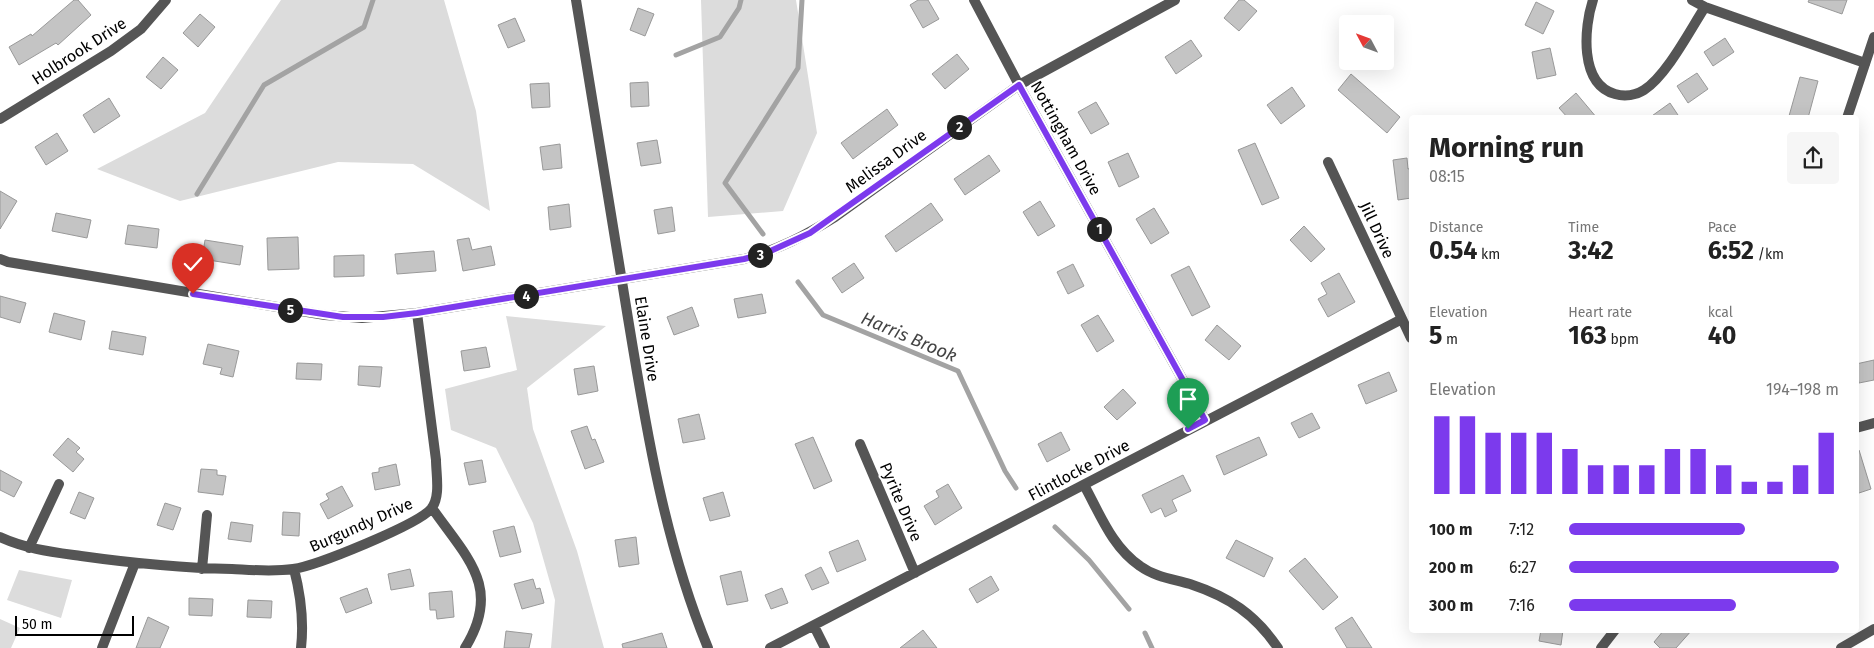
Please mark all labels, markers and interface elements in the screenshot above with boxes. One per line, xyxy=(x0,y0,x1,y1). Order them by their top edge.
street label: Holbrook Drive xyxy=(28,13,130,89)
north arrow xyxy=(1339,15,1394,70)
map controls xyxy=(1339,15,1394,70)
street label: Nottingham Drive xyxy=(1027,78,1105,198)
pin: 2 xyxy=(946,114,972,140)
text: 2 xyxy=(956,119,963,136)
street label: Melissa Drive xyxy=(842,125,930,197)
text: Morning run xyxy=(1429,131,1584,164)
button: share xyxy=(1787,132,1839,184)
text: 08:15 xyxy=(1429,167,1465,186)
street label: Jill Drive xyxy=(1356,199,1398,261)
pin: 1 xyxy=(1086,216,1112,242)
text: Distance xyxy=(1429,219,1483,236)
text: Time xyxy=(1568,219,1599,236)
text: Pace xyxy=(1708,219,1737,236)
text: 1 xyxy=(1096,221,1103,238)
text: 0.54 xyxy=(1429,236,1477,266)
text: 3:42 xyxy=(1568,236,1614,266)
text: 6:52 xyxy=(1708,236,1754,266)
pin: 3 xyxy=(748,242,772,268)
pin xyxy=(172,243,214,294)
text: km xyxy=(1477,246,1500,263)
text: /km xyxy=(1754,246,1784,263)
text: 3 xyxy=(757,247,764,264)
icon: check xyxy=(179,250,207,278)
pin: 4 xyxy=(514,284,538,308)
text: 4 xyxy=(523,288,530,305)
street label: Elaine Drive xyxy=(631,295,663,383)
pin: 5 xyxy=(278,298,302,322)
text: 5 xyxy=(287,302,294,319)
text: Elevation xyxy=(1429,304,1488,321)
text: Heart rate xyxy=(1568,304,1632,321)
text: kcal xyxy=(1708,304,1733,321)
water label: Harris Brook xyxy=(858,307,960,367)
text: 5 xyxy=(1429,321,1442,351)
text: 163 xyxy=(1568,321,1607,351)
text: 40 xyxy=(1708,321,1736,351)
text: m xyxy=(1442,331,1458,348)
text: bpm xyxy=(1607,331,1639,348)
pin xyxy=(1167,378,1209,429)
text: Elevation xyxy=(1429,380,1496,399)
text: 194–198 m xyxy=(1766,380,1839,399)
icon: arrive xyxy=(1174,385,1202,413)
street label: Flintlocke Drive xyxy=(1025,435,1133,505)
street label: Pyrite Drive xyxy=(876,460,926,544)
street label: Burgundy Drive xyxy=(306,494,416,556)
text: 100 m xyxy=(1429,520,1472,539)
text: 7:12 xyxy=(1509,520,1534,539)
text: 200 m xyxy=(1429,558,1473,577)
text: 6:27 xyxy=(1509,558,1536,577)
text: 300 m xyxy=(1429,596,1473,615)
text: 7:16 xyxy=(1509,596,1535,615)
scale bar xyxy=(15,613,134,636)
text: 50 m xyxy=(22,616,53,633)

